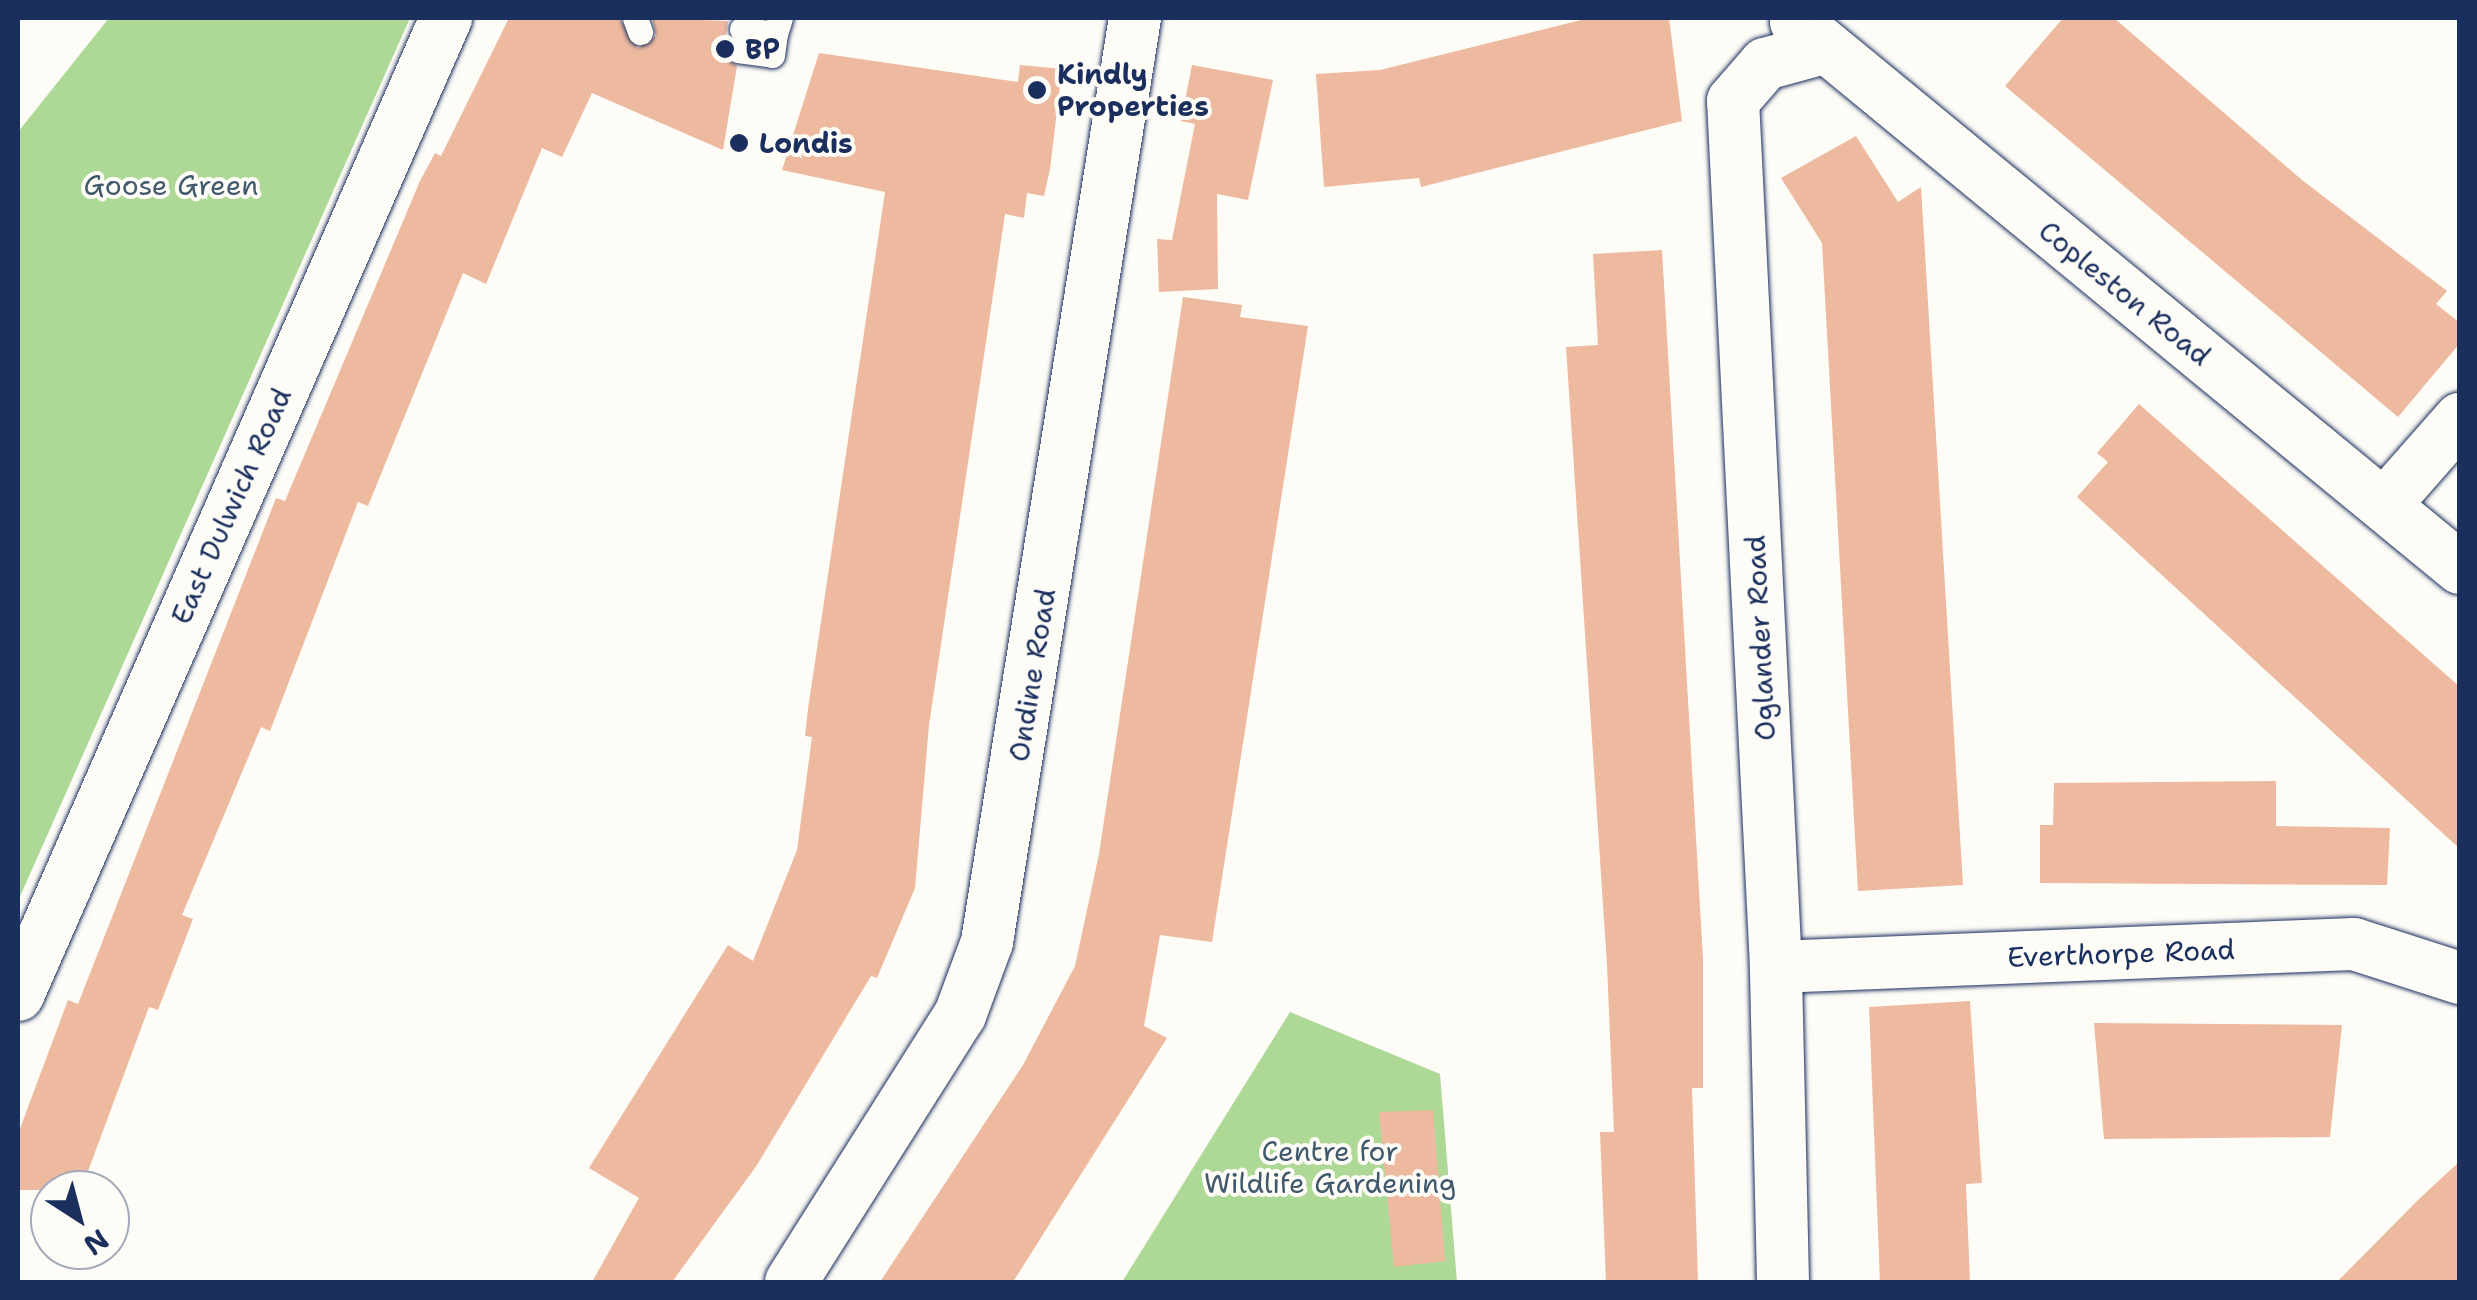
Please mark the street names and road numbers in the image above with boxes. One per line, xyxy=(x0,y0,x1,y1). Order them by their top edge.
street label: Copleston Road xyxy=(2032,213,2218,373)
street label: East Dulwich Road xyxy=(164,383,298,629)
street label: Oglander Road xyxy=(1738,534,1782,742)
street label: Ondine Road xyxy=(1002,586,1062,764)
street label: Everthorpe Road xyxy=(2007,932,2235,974)

